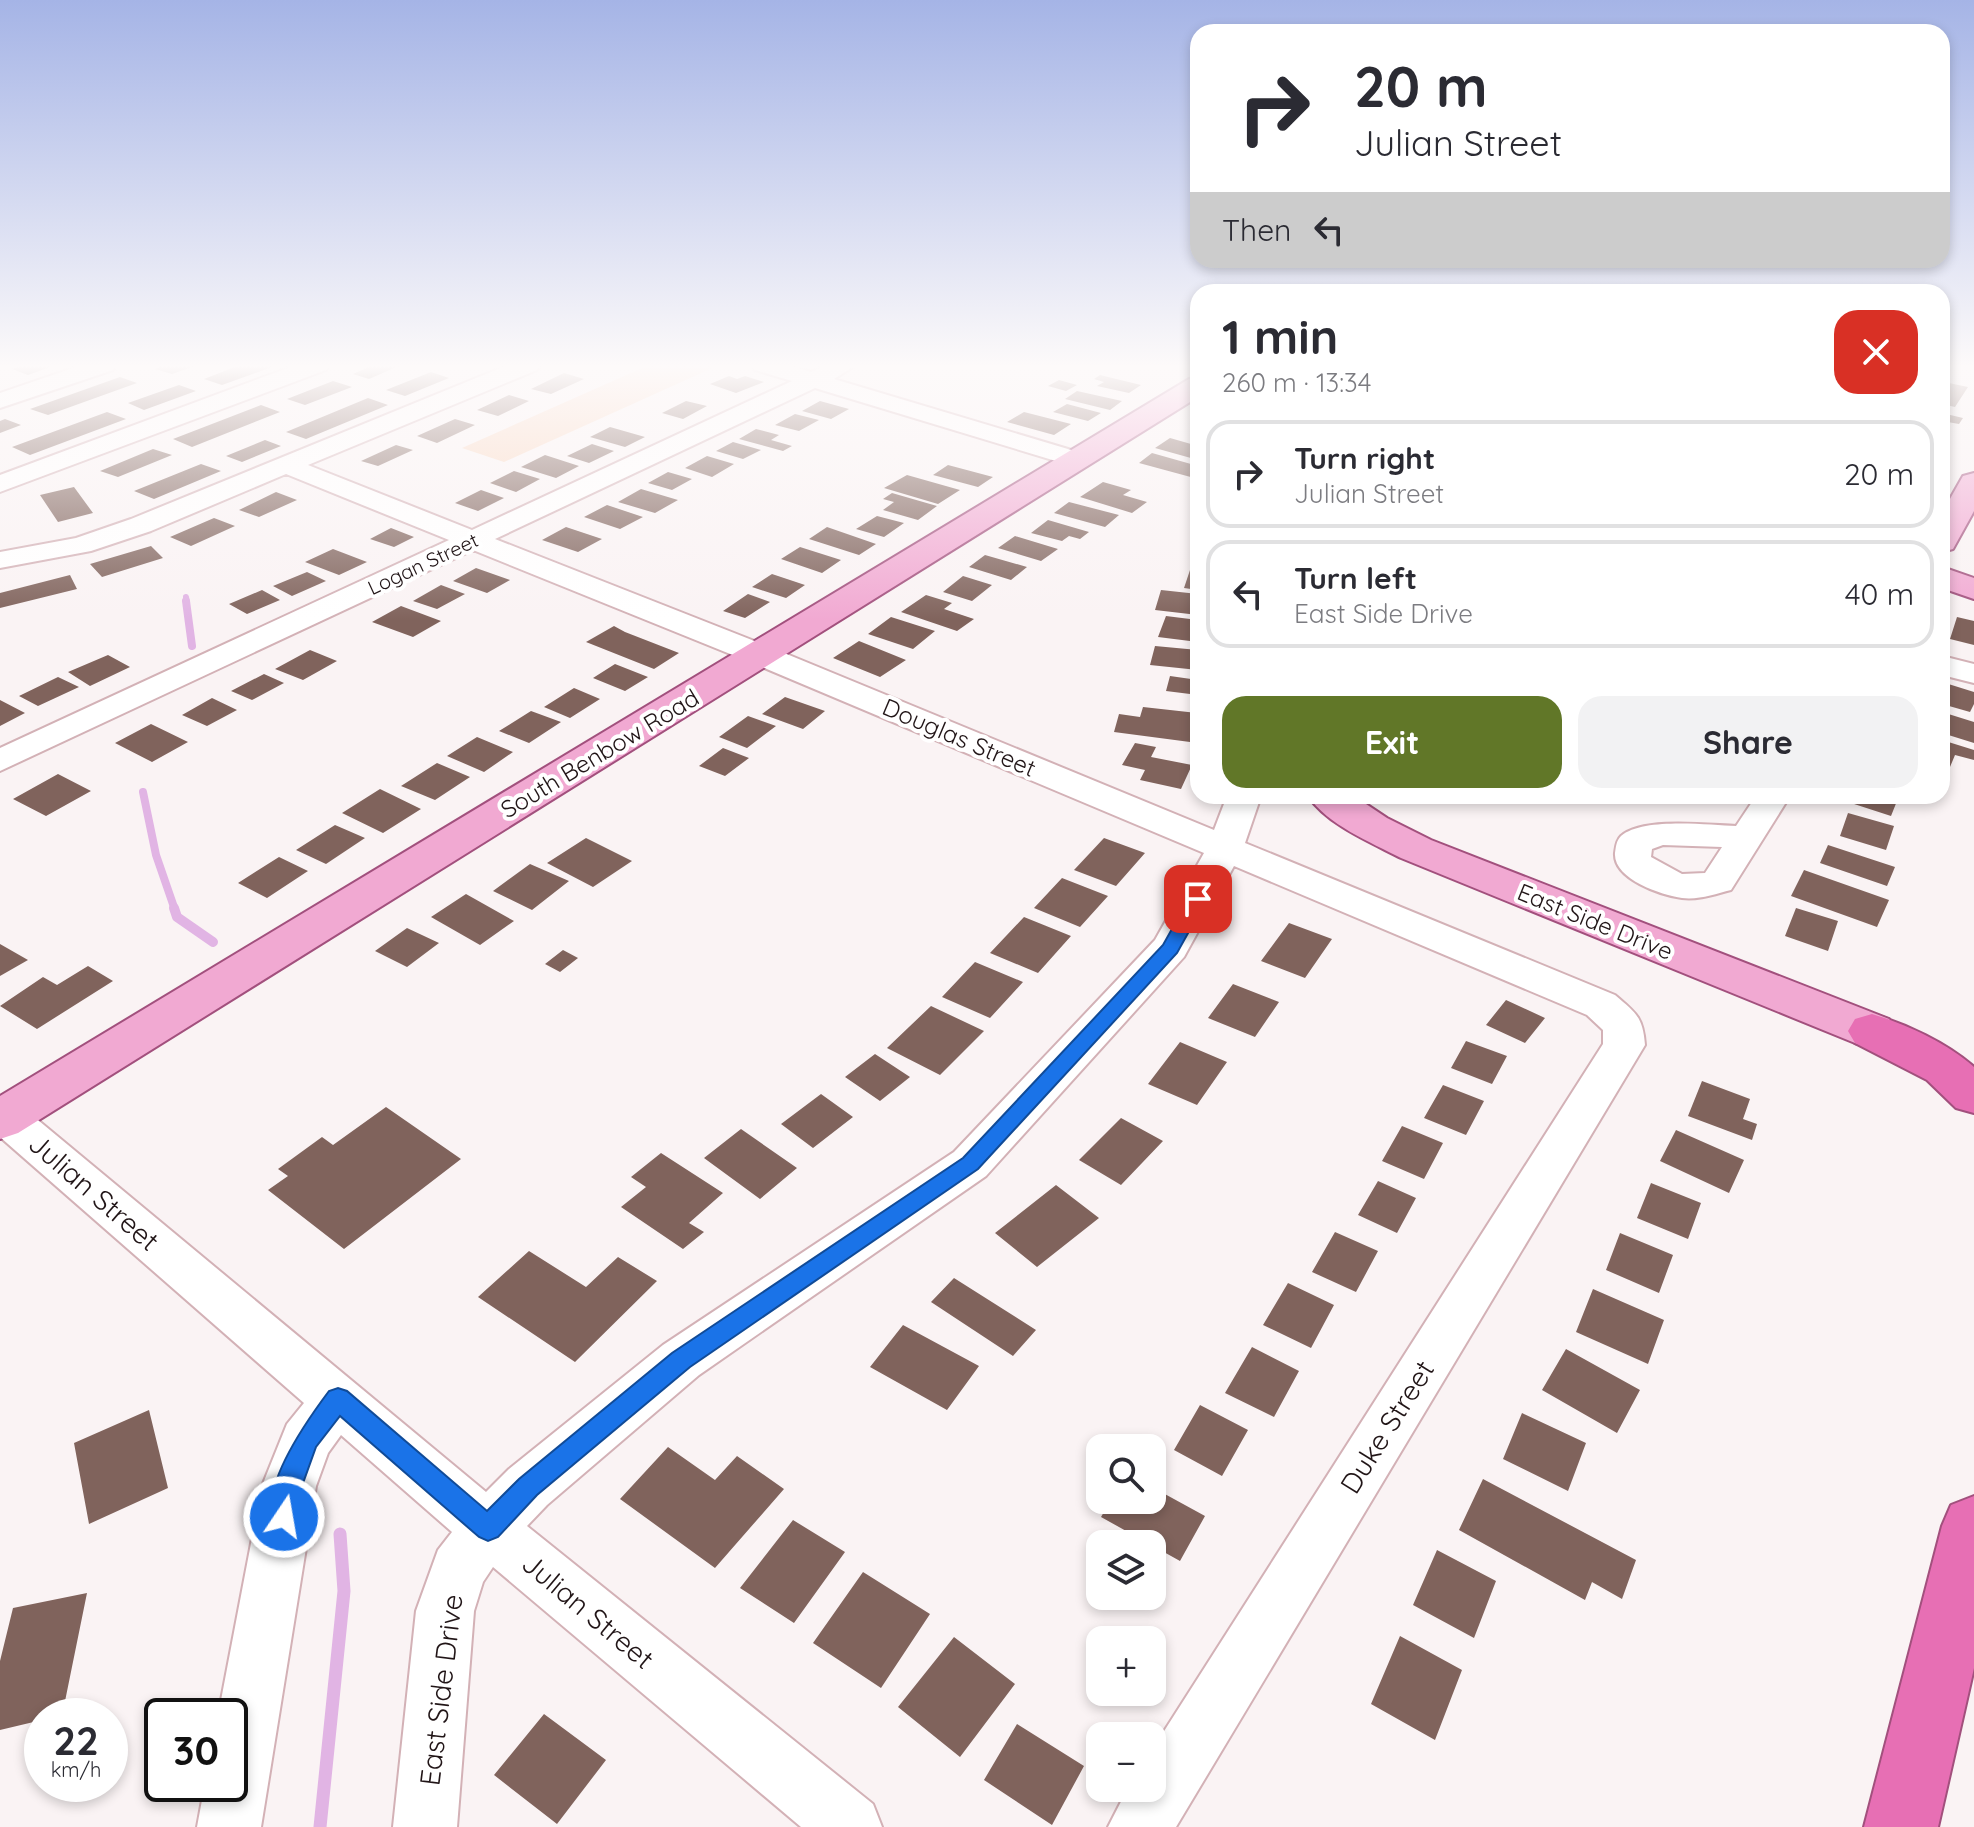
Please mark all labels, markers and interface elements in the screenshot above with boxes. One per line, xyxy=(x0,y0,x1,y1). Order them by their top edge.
text: 20 m xyxy=(1354,51,1488,121)
icon: right xyxy=(1222,56,1326,160)
text: Julian Street xyxy=(1354,120,1562,165)
icon: left xyxy=(1307,208,1351,252)
text: Then xyxy=(1222,211,1291,249)
text: 1 min xyxy=(1222,306,1338,366)
button: close xyxy=(1834,310,1918,394)
text: 260 m · 13:34 xyxy=(1222,366,1371,399)
text: Turn right xyxy=(1294,439,1435,477)
icon: right xyxy=(1226,452,1270,496)
text: 20 m xyxy=(1844,455,1914,493)
text: Julian Street xyxy=(1294,477,1444,510)
street label: Logan Street xyxy=(364,527,482,600)
text: Turn left xyxy=(1294,559,1417,597)
icon: left xyxy=(1226,572,1270,616)
text: 40 m xyxy=(1845,575,1914,613)
text: East Side Drive xyxy=(1294,597,1473,630)
street label: South Benbow Road xyxy=(495,682,704,824)
street label: Douglas Street xyxy=(878,691,1041,783)
button: Exit xyxy=(1222,696,1562,788)
button: Share xyxy=(1578,696,1918,788)
pin xyxy=(1164,865,1232,933)
street label: East Side Drive xyxy=(1513,876,1678,966)
icon: arrive xyxy=(1176,877,1220,921)
street label: Julian Street xyxy=(22,1125,167,1258)
street label: Duke Street xyxy=(1332,1354,1441,1500)
map controls xyxy=(1086,1434,1166,1802)
button: search xyxy=(1086,1434,1166,1514)
position arrow xyxy=(242,1475,326,1559)
button: layers xyxy=(1086,1530,1166,1610)
street label: Julian Street xyxy=(515,1545,662,1676)
street label: East Side Drive xyxy=(411,1592,470,1788)
button: + xyxy=(1086,1626,1166,1706)
speed limit sign: 30 xyxy=(144,1698,248,1802)
text: 22 xyxy=(53,1715,99,1765)
button: − xyxy=(1086,1722,1166,1802)
text: km/h xyxy=(51,1757,101,1782)

